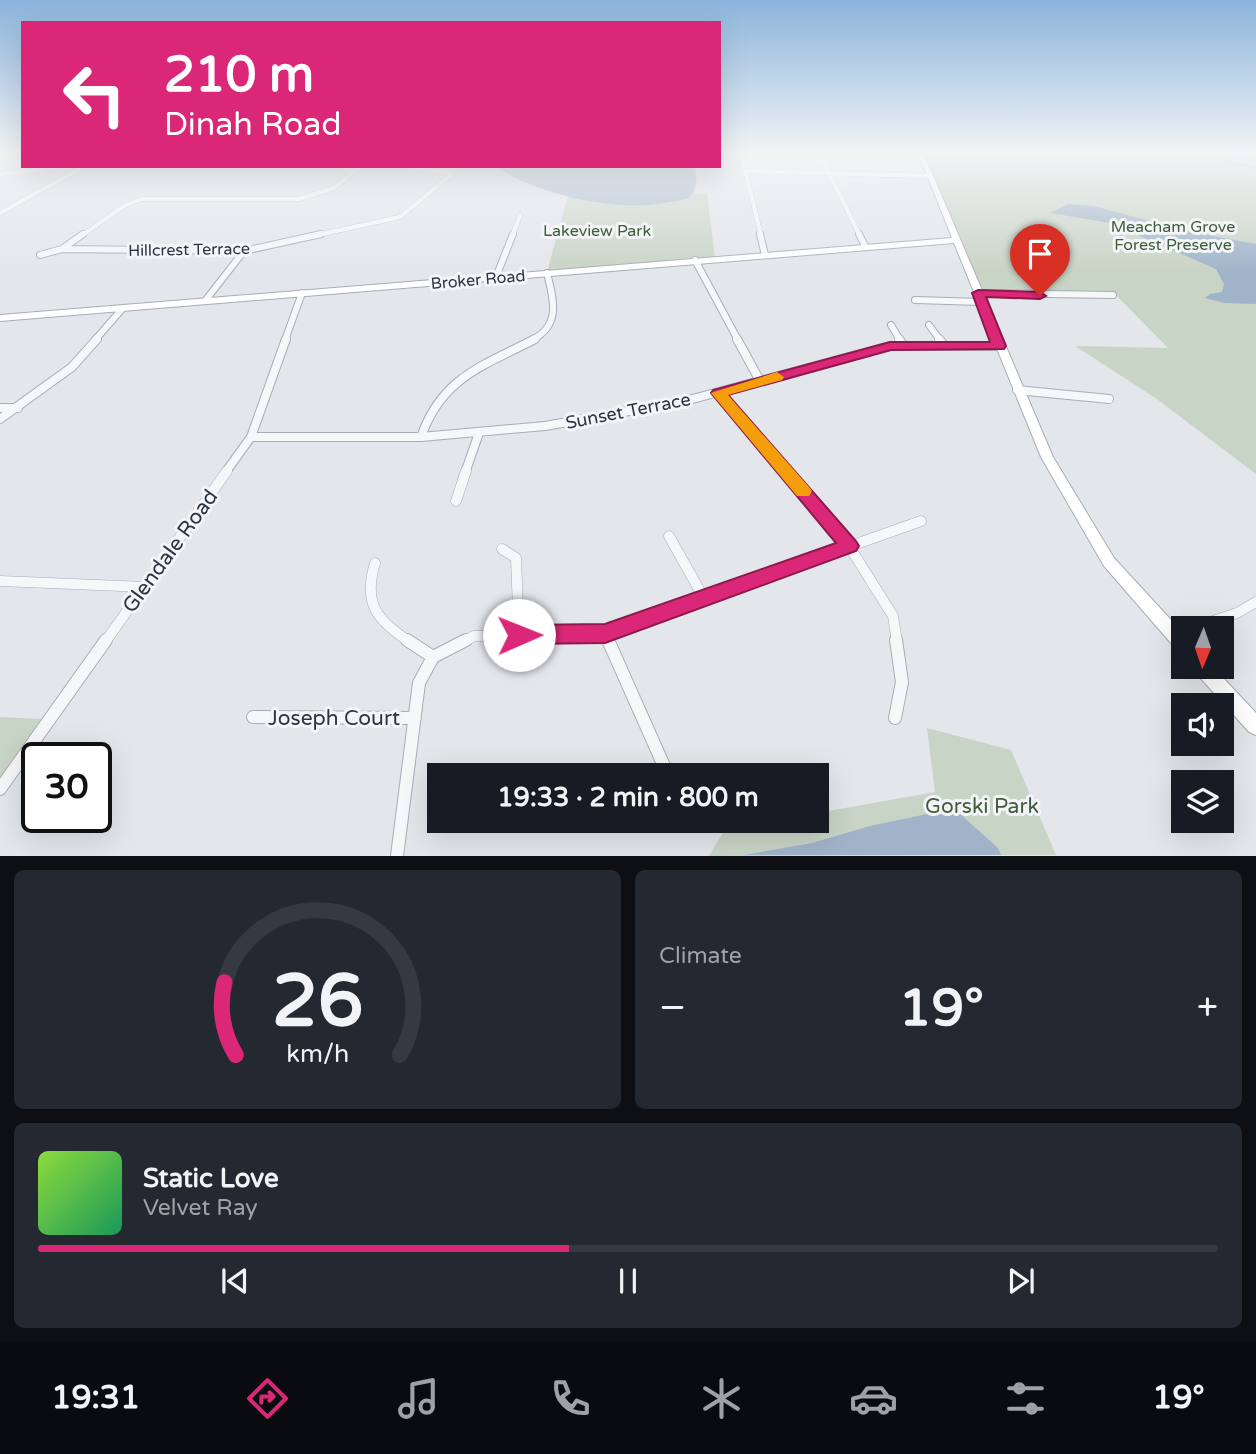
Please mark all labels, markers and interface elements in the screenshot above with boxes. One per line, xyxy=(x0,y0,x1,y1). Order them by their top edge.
text: 210 m xyxy=(164,46,314,105)
icon: left xyxy=(49,49,140,140)
text: Dinah Road xyxy=(164,106,341,144)
park label: Meacham Grove Forest Preserve xyxy=(1111,217,1235,255)
park label: Lakeview Park xyxy=(543,221,651,241)
pin xyxy=(1010,224,1070,296)
icon: arrive xyxy=(1021,235,1059,273)
street label: Hillcrest Terrace xyxy=(128,239,250,261)
street label: Broker Road xyxy=(430,266,526,294)
street label: Sunset Terrace xyxy=(564,388,692,434)
street label: Glendale Road xyxy=(117,485,223,618)
position arrow xyxy=(482,598,556,672)
north arrow xyxy=(1171,616,1234,679)
map controls xyxy=(1171,616,1234,833)
button: sound xyxy=(1171,693,1234,756)
street label: Joseph Court xyxy=(268,706,400,731)
speed limit sign: 30 xyxy=(21,742,112,833)
button: layers xyxy=(1171,770,1234,833)
text: 19:33 · 2 min · 800 m xyxy=(497,782,759,813)
park label: Gorski Park xyxy=(925,794,1039,819)
text: Climate xyxy=(659,942,742,970)
text: 26 xyxy=(272,959,363,1047)
text: 19° xyxy=(899,977,984,1040)
text: − xyxy=(659,985,686,1031)
text: + xyxy=(1197,985,1218,1031)
text: km/h xyxy=(286,1039,349,1069)
text: Static Love xyxy=(143,1163,279,1194)
text: Velvet Ray xyxy=(143,1194,258,1222)
icon: previous xyxy=(216,1262,254,1300)
icon: pause xyxy=(609,1262,647,1300)
icon: next xyxy=(1002,1262,1040,1300)
icon: directions xyxy=(243,1374,292,1423)
icon: music xyxy=(394,1374,443,1423)
icon: phone xyxy=(546,1374,595,1423)
icon: climate xyxy=(697,1374,746,1423)
icon: car xyxy=(849,1374,898,1423)
icon: filters xyxy=(1001,1374,1050,1423)
text: 19:31 xyxy=(51,1379,140,1417)
text: 19° xyxy=(1152,1379,1205,1417)

